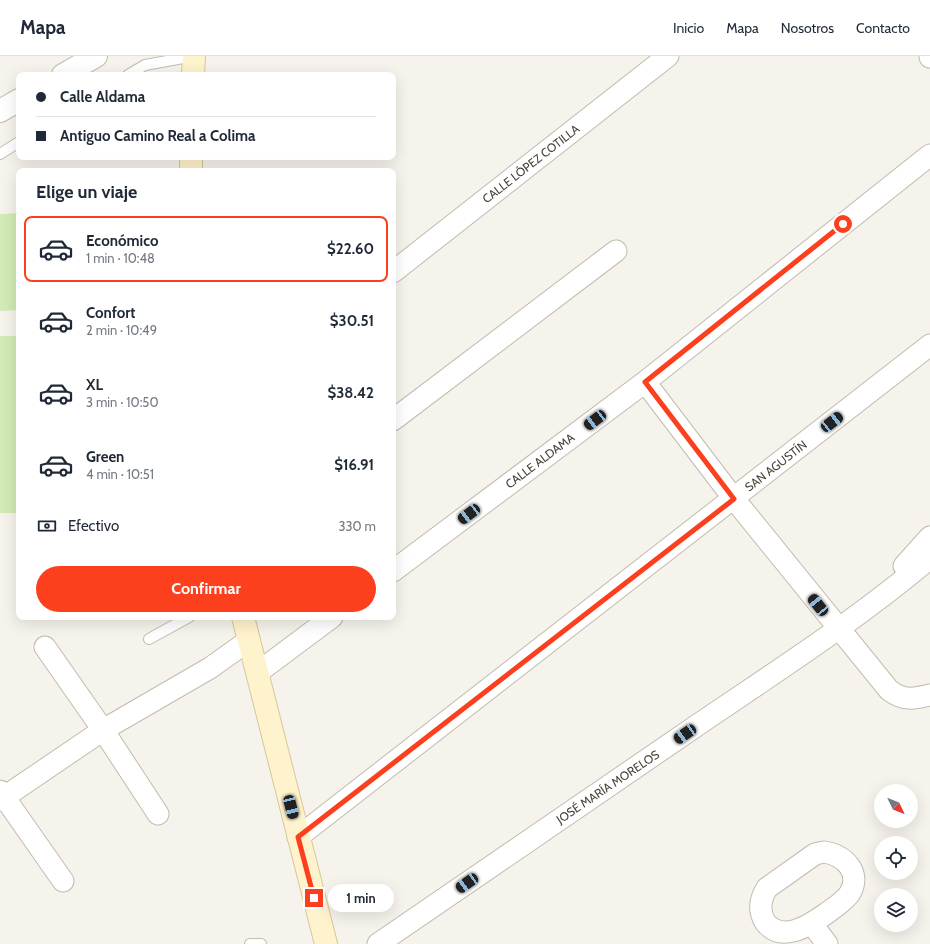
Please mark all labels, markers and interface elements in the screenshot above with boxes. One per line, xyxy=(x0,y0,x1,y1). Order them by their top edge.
text: Mapa xyxy=(20,16,66,39)
text: Inicio xyxy=(673,19,704,37)
text: Mapa xyxy=(726,19,759,37)
text: Nosotros xyxy=(781,19,834,37)
text: Contacto xyxy=(856,19,910,37)
text: Calle Aldama xyxy=(60,88,145,106)
street label: CALLE LÓPEZ COTILLA xyxy=(479,121,583,206)
text: Antiguo Camino Real a Colima xyxy=(60,127,256,145)
text: Elige un viaje xyxy=(36,181,137,203)
route start xyxy=(834,215,852,233)
icon: car xyxy=(38,231,74,267)
text: Económico xyxy=(86,232,158,250)
text: $22.60 xyxy=(327,240,374,258)
text: 1 min · 10:48 xyxy=(86,250,155,266)
icon: car xyxy=(38,303,74,339)
text: Confort xyxy=(86,304,135,322)
text: $30.51 xyxy=(330,312,374,330)
text: 2 min · 10:49 xyxy=(86,322,157,338)
icon: car xyxy=(38,375,74,411)
text: XL xyxy=(86,376,103,394)
text: $38.42 xyxy=(328,384,374,402)
text: 3 min · 10:50 xyxy=(86,394,158,410)
car xyxy=(582,408,608,432)
car xyxy=(819,410,845,434)
street label: CALLE ALDAMA xyxy=(502,429,578,491)
street label: SAN AGUSTÍN xyxy=(742,437,810,494)
icon: car xyxy=(38,447,74,483)
text: Green xyxy=(86,448,124,466)
text: $16.91 xyxy=(334,456,374,474)
text: 4 min · 10:51 xyxy=(86,466,154,482)
car xyxy=(456,502,482,526)
icon: cash xyxy=(36,515,58,537)
text: Efectivo xyxy=(68,517,119,535)
text: 330 m xyxy=(339,518,376,534)
button: Confirmar xyxy=(36,566,376,612)
car xyxy=(806,592,830,618)
car xyxy=(672,722,698,746)
street label: JOSÉ MARÍA MORELOS xyxy=(553,747,662,827)
north arrow xyxy=(874,784,918,828)
map controls xyxy=(874,784,918,932)
car xyxy=(282,794,300,820)
button: locate xyxy=(874,836,918,880)
car xyxy=(454,871,480,895)
callout: 1 min xyxy=(328,884,394,912)
button: layers xyxy=(874,888,918,932)
route end xyxy=(305,889,323,907)
text: 1 min xyxy=(346,890,376,906)

